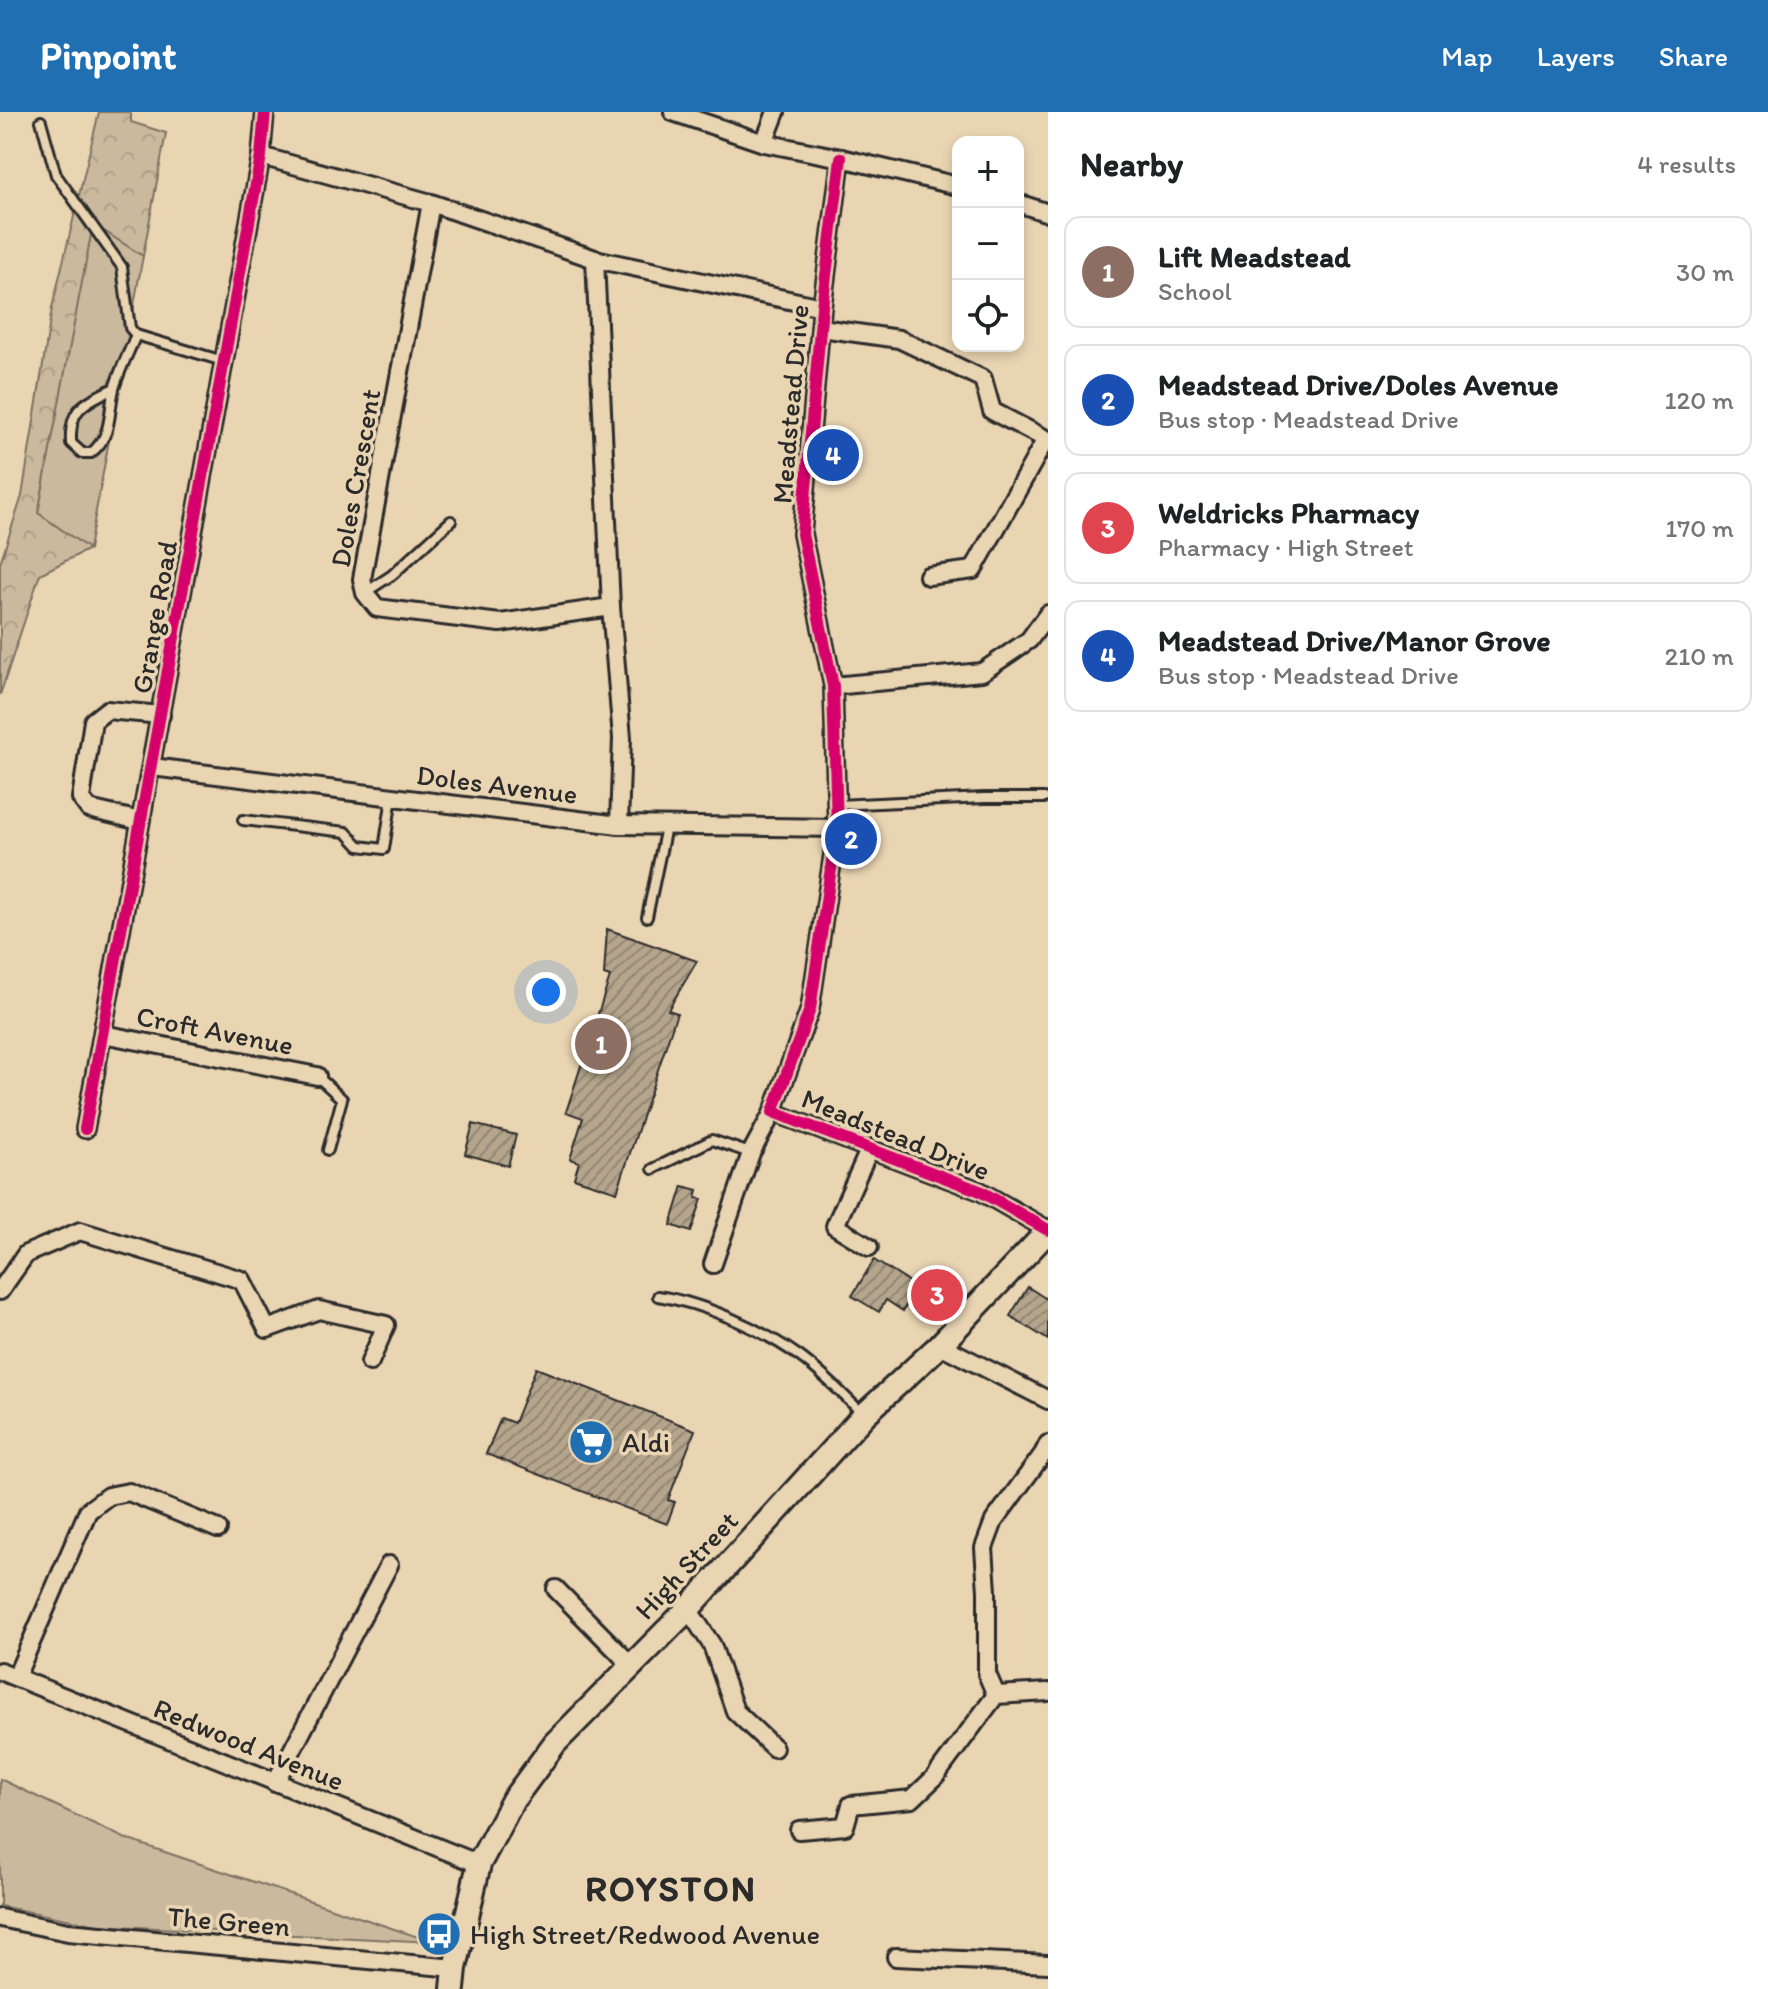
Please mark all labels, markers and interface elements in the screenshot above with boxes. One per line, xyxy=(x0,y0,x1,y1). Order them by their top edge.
text: Pinpoint xyxy=(40,33,176,79)
text: Map xyxy=(1441,39,1493,73)
text: Layers xyxy=(1537,39,1615,73)
text: Share xyxy=(1659,39,1728,73)
map controls xyxy=(952,136,1024,352)
button: + xyxy=(952,136,1024,208)
text: Nearby xyxy=(1080,144,1183,185)
text: 4 results xyxy=(1637,148,1736,180)
button: − xyxy=(952,208,1024,280)
text: Lift Meadstead xyxy=(1158,238,1350,275)
text: 1 xyxy=(1102,256,1114,288)
text: 30 m xyxy=(1676,256,1734,288)
text: School xyxy=(1158,275,1232,307)
button: locate xyxy=(952,280,1024,352)
street label: Meadstead Drive xyxy=(764,303,816,505)
text: Meadstead Drive/Doles Avenue xyxy=(1158,366,1558,403)
text: 2 xyxy=(1101,384,1115,416)
text: 120 m xyxy=(1665,384,1734,416)
street label: Doles Crescent xyxy=(323,386,387,570)
text: Bus stop · Meadstead Drive xyxy=(1158,403,1459,435)
pin: 4 xyxy=(807,425,859,485)
text: Weldricks Pharmacy xyxy=(1158,494,1419,531)
text: 3 xyxy=(1101,512,1115,544)
text: 170 m xyxy=(1665,512,1734,544)
text: Pharmacy · High Street xyxy=(1158,531,1414,563)
street label: Grange Road xyxy=(124,537,184,696)
text: Meadstead Drive/Manor Grove xyxy=(1158,622,1551,659)
text: 4 xyxy=(1100,640,1116,672)
text: 210 m xyxy=(1665,640,1734,672)
text: Bus stop · Meadstead Drive xyxy=(1158,659,1459,691)
street label: Doles Avenue xyxy=(415,757,579,811)
pin: 2 xyxy=(825,809,877,869)
your location xyxy=(526,972,566,1012)
street label: Croft Avenue xyxy=(134,998,296,1062)
pin: 1 xyxy=(575,1014,627,1074)
street label: Meadstead Drive xyxy=(797,1081,995,1187)
pin: 3 xyxy=(911,1265,963,1325)
supermarket icon: Aldi xyxy=(567,1418,615,1466)
place label: Aldi xyxy=(622,1425,670,1459)
street label: High Street xyxy=(627,1504,745,1626)
street label: Redwood Avenue xyxy=(149,1690,349,1798)
district label: ROYSTON xyxy=(585,1867,757,1910)
street label: The Green xyxy=(166,1899,292,1943)
bus stop icon: High Street/Redwood Avenue xyxy=(415,1910,463,1958)
place label: High Street/Redwood Avenue xyxy=(470,1917,820,1951)

